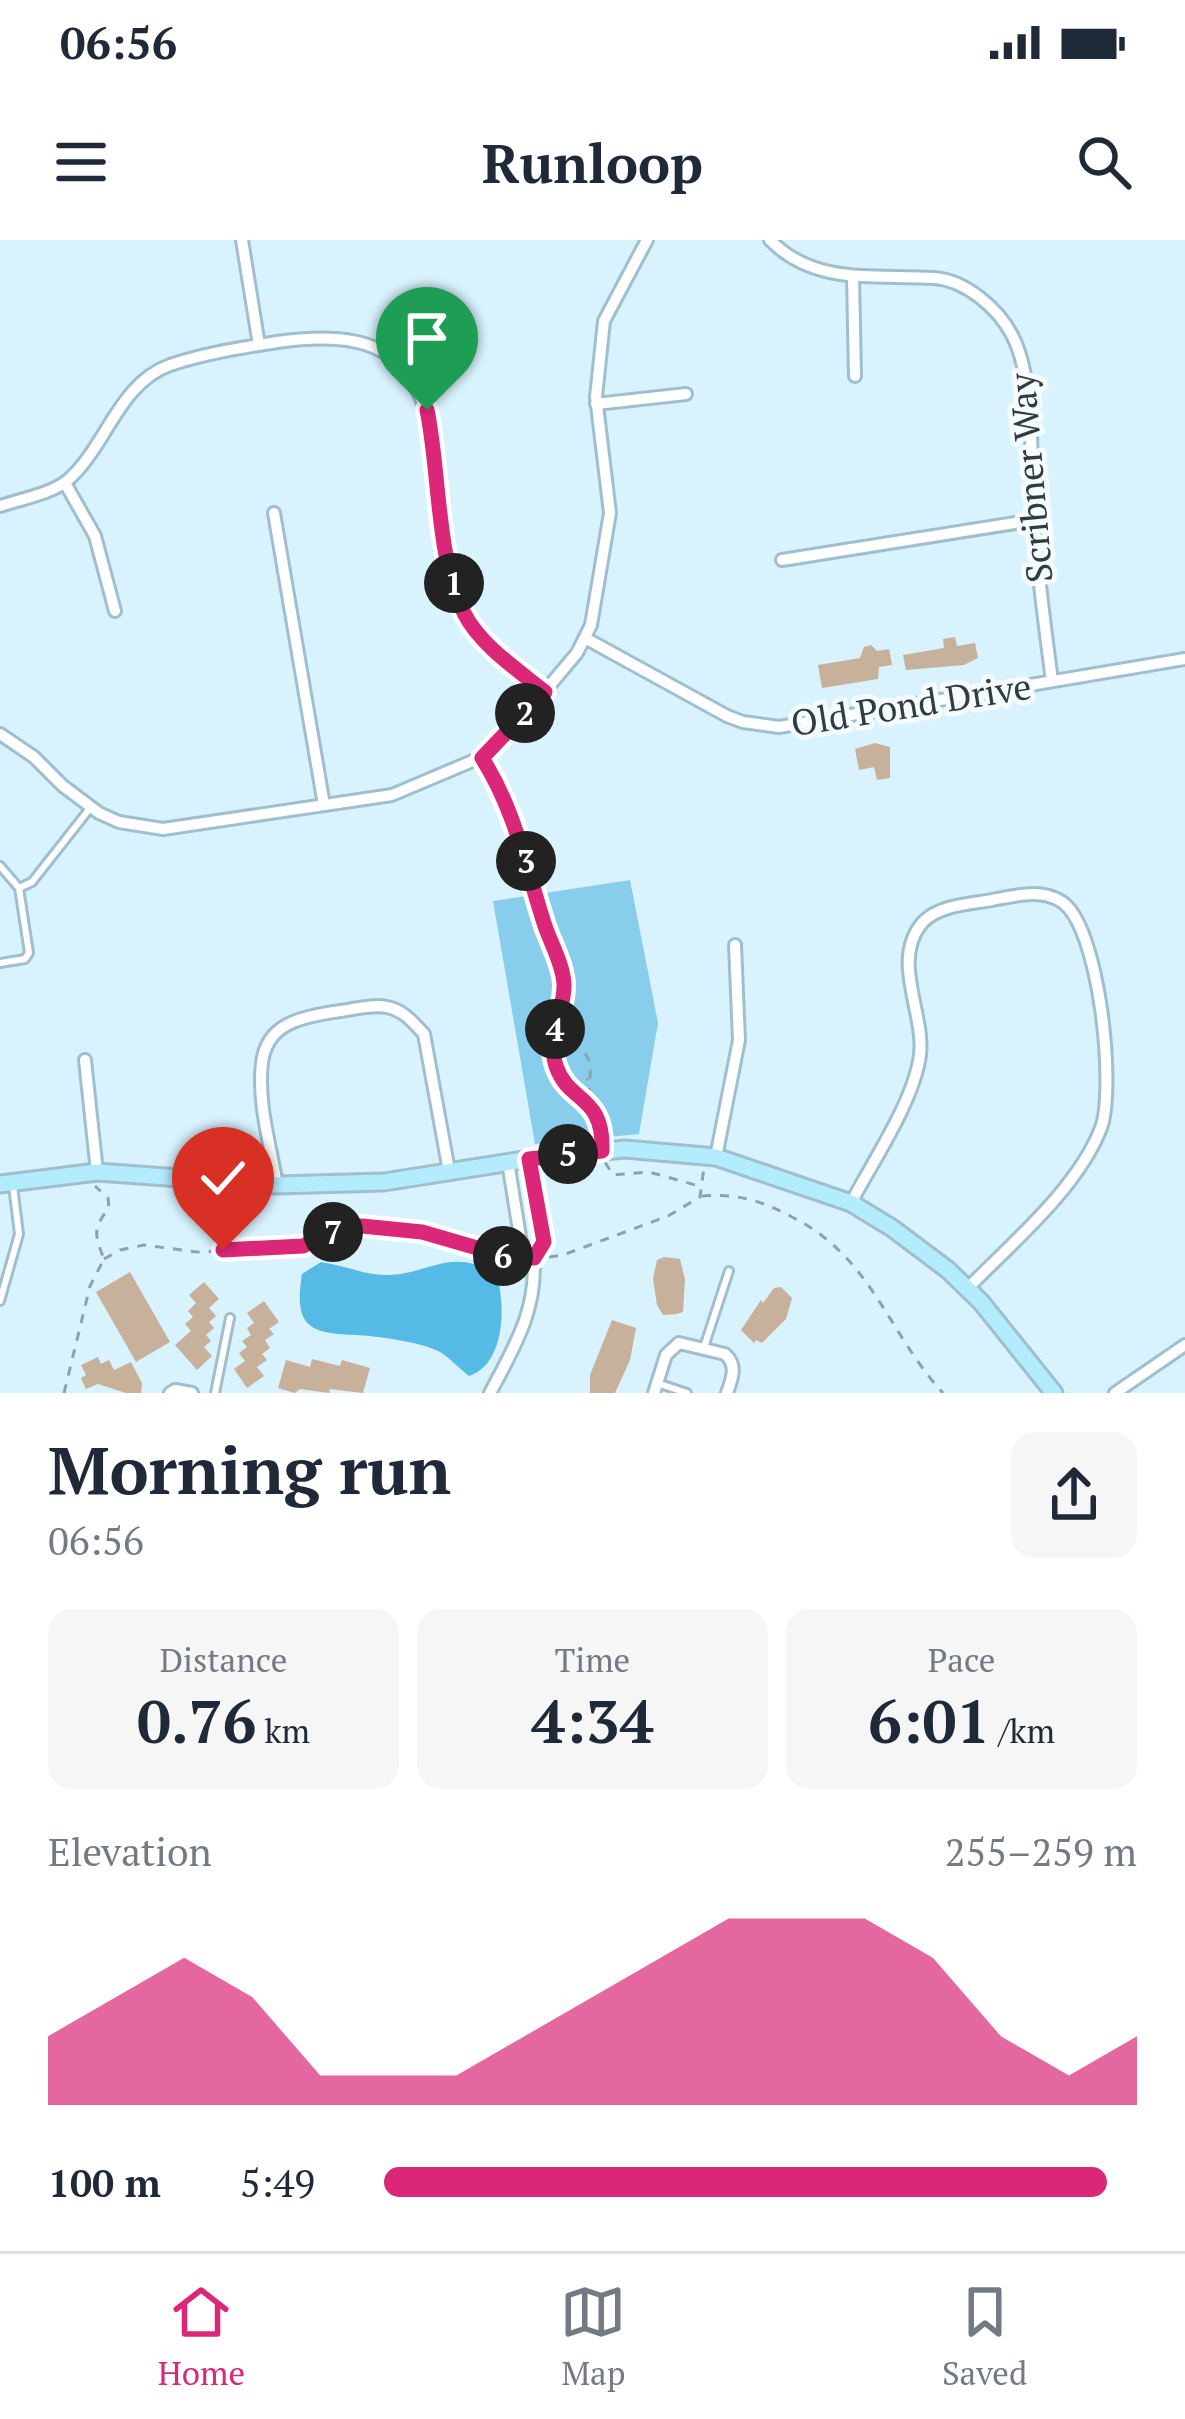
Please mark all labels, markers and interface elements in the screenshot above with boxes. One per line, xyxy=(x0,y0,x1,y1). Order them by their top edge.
text: 06:56 xyxy=(60,12,177,72)
text: Runloop xyxy=(482,127,703,198)
icon: menu xyxy=(48,129,114,195)
icon: search xyxy=(1071,129,1137,195)
pin xyxy=(376,287,478,410)
icon: arrive xyxy=(394,305,460,371)
street label: Scribner Way xyxy=(997,371,1063,585)
pin: 1 xyxy=(424,553,484,613)
text: 1 xyxy=(445,561,463,604)
street label: Old Pond Drive xyxy=(788,662,1034,746)
pin: 2 xyxy=(495,683,555,743)
text: 2 xyxy=(516,691,534,734)
pin: 3 xyxy=(496,831,556,891)
text: 3 xyxy=(517,839,535,882)
pin: 4 xyxy=(525,999,585,1059)
text: 4 xyxy=(546,1007,564,1050)
pin: 5 xyxy=(538,1124,598,1184)
pin xyxy=(172,1127,274,1250)
text: 5 xyxy=(559,1132,577,1175)
icon: check xyxy=(190,1145,256,1211)
pin: 7 xyxy=(303,1202,363,1262)
text: 7 xyxy=(324,1210,342,1253)
pin: 6 xyxy=(473,1226,533,1286)
text: 6 xyxy=(494,1234,512,1277)
text: Morning run xyxy=(48,1425,451,1513)
button: share xyxy=(1011,1432,1137,1558)
text: 06:56 xyxy=(48,1514,144,1566)
text: Distance xyxy=(160,1638,287,1681)
text: Time xyxy=(555,1638,630,1681)
text: Pace xyxy=(928,1638,995,1681)
text: 0.76 xyxy=(137,1681,256,1760)
text: 4:34 xyxy=(531,1681,654,1760)
text: 6:01 xyxy=(868,1681,990,1760)
text: km xyxy=(256,1709,310,1752)
text: /km xyxy=(990,1709,1055,1752)
text: Elevation xyxy=(48,1825,212,1877)
text: 255–259 m xyxy=(945,1825,1137,1877)
text: 100 m xyxy=(48,2156,161,2208)
text: 5:49 xyxy=(240,2156,315,2208)
tab: Home xyxy=(158,2279,245,2394)
tab: Map xyxy=(560,2279,626,2394)
tab: Saved xyxy=(942,2279,1027,2394)

